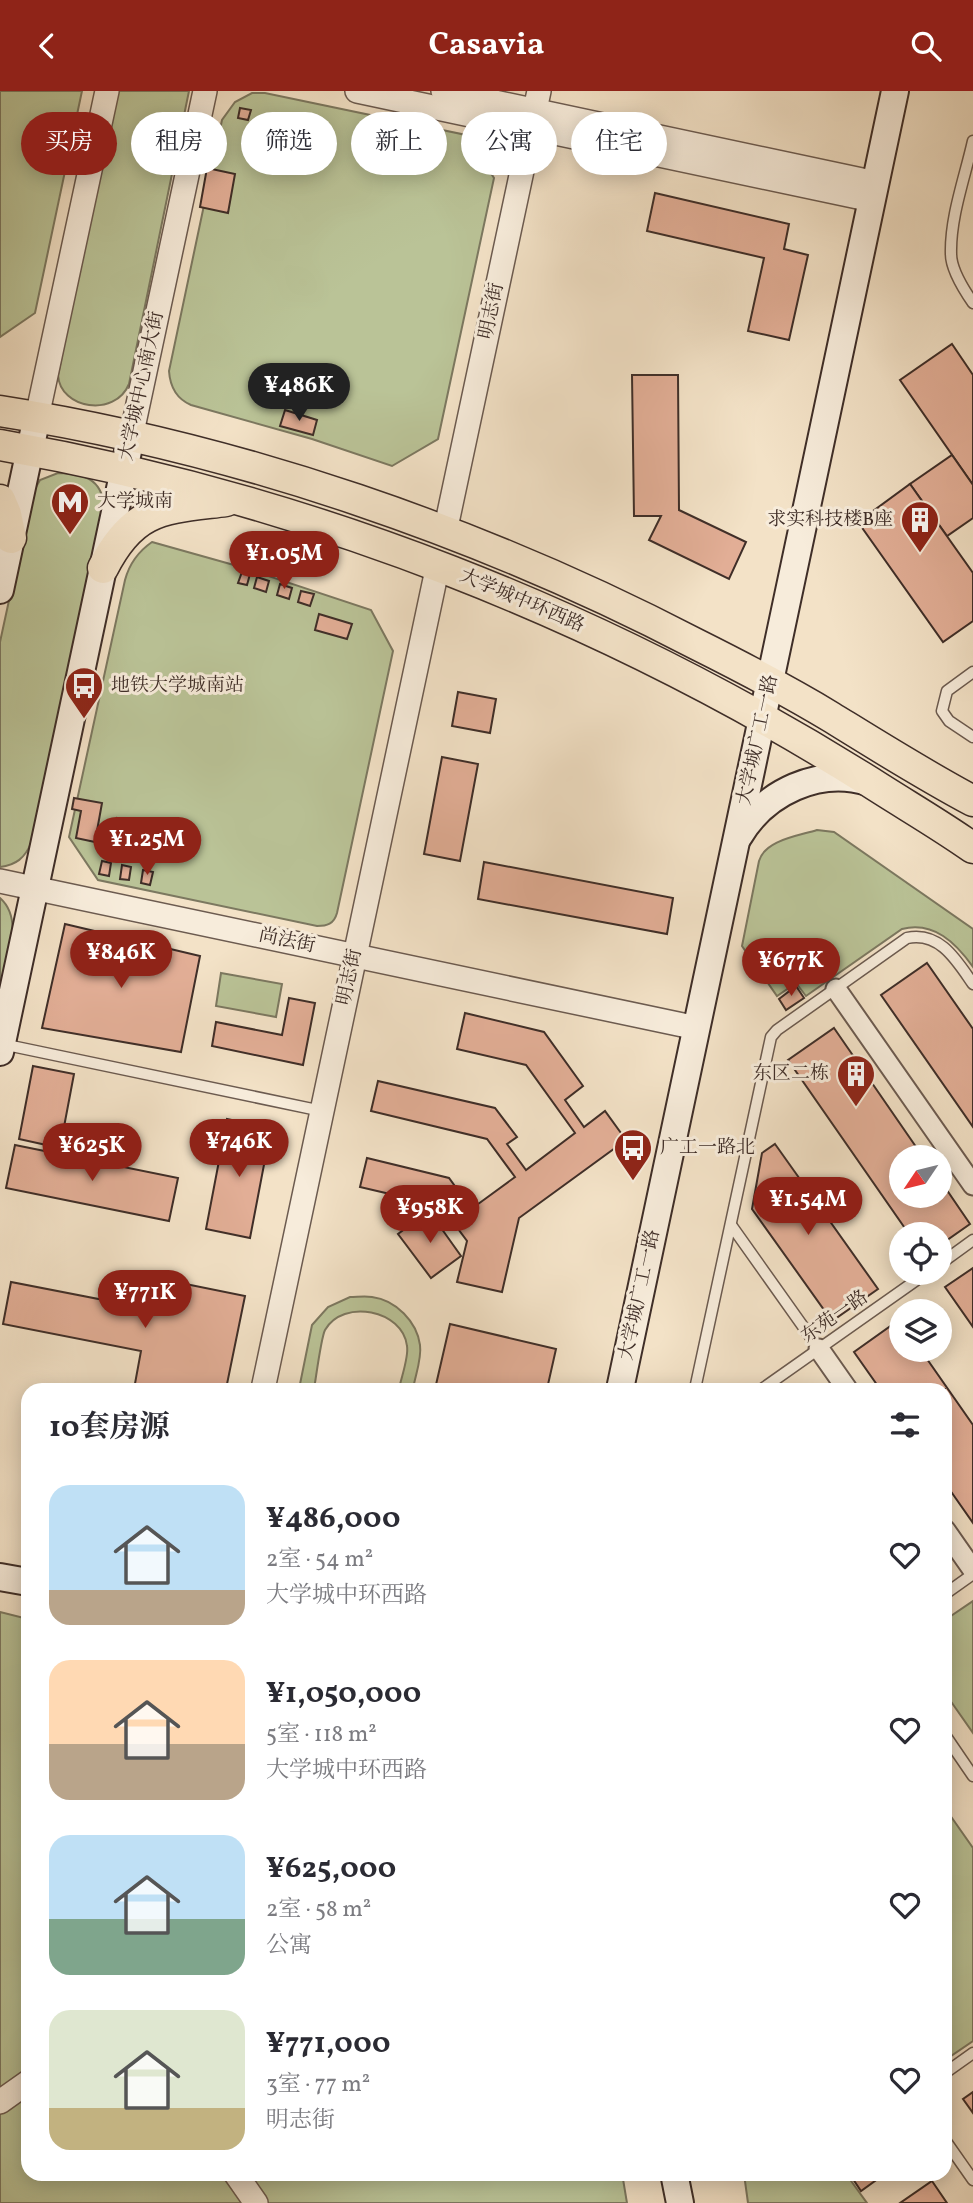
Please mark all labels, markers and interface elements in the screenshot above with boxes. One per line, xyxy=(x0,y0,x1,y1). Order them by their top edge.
text: Casavia xyxy=(429,24,544,68)
icon: back xyxy=(28,27,66,65)
icon: search xyxy=(907,27,945,65)
chip: 买房 xyxy=(21,112,117,175)
chip: 租房 xyxy=(131,112,227,175)
chip: 筛选 xyxy=(241,112,337,175)
chip: 新上 xyxy=(351,112,447,175)
chip: 公寓 xyxy=(461,112,557,175)
chip: 住宅 xyxy=(571,112,667,175)
street label: 明志街 xyxy=(473,280,511,342)
street label: 大学城中心南大街 xyxy=(113,309,171,463)
pin: ¥486K xyxy=(250,363,348,423)
text: ¥486K xyxy=(264,370,334,402)
metro station icon: 大学城南 xyxy=(49,481,91,536)
place label: 大学城南 xyxy=(97,489,173,515)
building icon: 求实科技楼B座 xyxy=(899,499,941,554)
place label: 求实科技楼B座 xyxy=(767,507,893,533)
pin: ¥1.05M xyxy=(227,531,341,591)
text: ¥1.05M xyxy=(245,538,323,570)
street label: 大学城中环西路 xyxy=(456,563,588,639)
bus stop icon: 地铁大学城南站 xyxy=(63,665,105,720)
street label: 大学城广工一路 xyxy=(731,672,785,808)
place label: 地铁大学城南站 xyxy=(111,673,244,699)
pin: ¥1.25M xyxy=(90,817,204,877)
text: ¥1.25M xyxy=(109,824,185,856)
street label: 尚法街 xyxy=(256,922,318,960)
pin: ¥846K xyxy=(72,930,170,990)
text: ¥846K xyxy=(86,937,156,969)
pin: ¥677K xyxy=(742,939,840,998)
text: ¥677K xyxy=(758,945,824,977)
street label: 明志街 xyxy=(331,946,369,1008)
building icon: 东区二栋 xyxy=(835,1053,877,1108)
place label: 东区二栋 xyxy=(753,1061,829,1087)
pin: ¥746K xyxy=(190,1119,288,1179)
pin: ¥625K xyxy=(43,1123,141,1183)
text: ¥746K xyxy=(206,1126,272,1158)
bus stop icon: 广工一路北 xyxy=(612,1127,654,1182)
text: ¥625K xyxy=(59,1130,125,1162)
place label: 广工一路北 xyxy=(660,1135,755,1161)
north arrow xyxy=(889,1145,952,1207)
map controls xyxy=(889,1145,952,1362)
pin: ¥1.54M xyxy=(751,1177,865,1237)
text: ¥1.54M xyxy=(769,1184,847,1216)
pin: ¥958K xyxy=(381,1185,479,1245)
text: ¥958K xyxy=(396,1192,464,1224)
button: locate xyxy=(889,1222,952,1285)
street label: 大学城广工一路 xyxy=(613,1227,667,1363)
pin: ¥771K xyxy=(96,1271,194,1330)
text: ¥771K xyxy=(114,1277,176,1309)
street label: 东苑一路 xyxy=(796,1285,874,1349)
button: layers xyxy=(889,1299,952,1362)
icon: filters xyxy=(886,1406,924,1444)
text: 10套房源 xyxy=(49,1407,170,1449)
text: ¥486,000 xyxy=(266,1498,400,1540)
icon: home xyxy=(105,1513,189,1597)
icon: heart xyxy=(886,1536,924,1574)
text: 2室 · 54 m² xyxy=(266,1544,373,1576)
text: 大学城中环西路 xyxy=(266,1580,427,1612)
text: ¥1,050,000 xyxy=(266,1673,421,1715)
icon: home xyxy=(105,1688,189,1772)
icon: heart xyxy=(886,1711,924,1749)
text: 5室 · 118 m² xyxy=(266,1719,377,1751)
text: 大学城中环西路 xyxy=(266,1755,427,1787)
text: ¥625,000 xyxy=(266,1848,396,1890)
icon: home xyxy=(105,1863,189,1947)
icon: heart xyxy=(886,1886,924,1924)
text: 2室 · 58 m² xyxy=(266,1894,371,1926)
text: 公寓 xyxy=(266,1930,312,1962)
text: ¥771,000 xyxy=(266,2023,390,2065)
icon: home xyxy=(105,2038,189,2122)
icon: heart xyxy=(886,2061,924,2099)
text: 3室 · 77 m² xyxy=(266,2069,370,2101)
text: 明志街 xyxy=(266,2105,335,2137)

